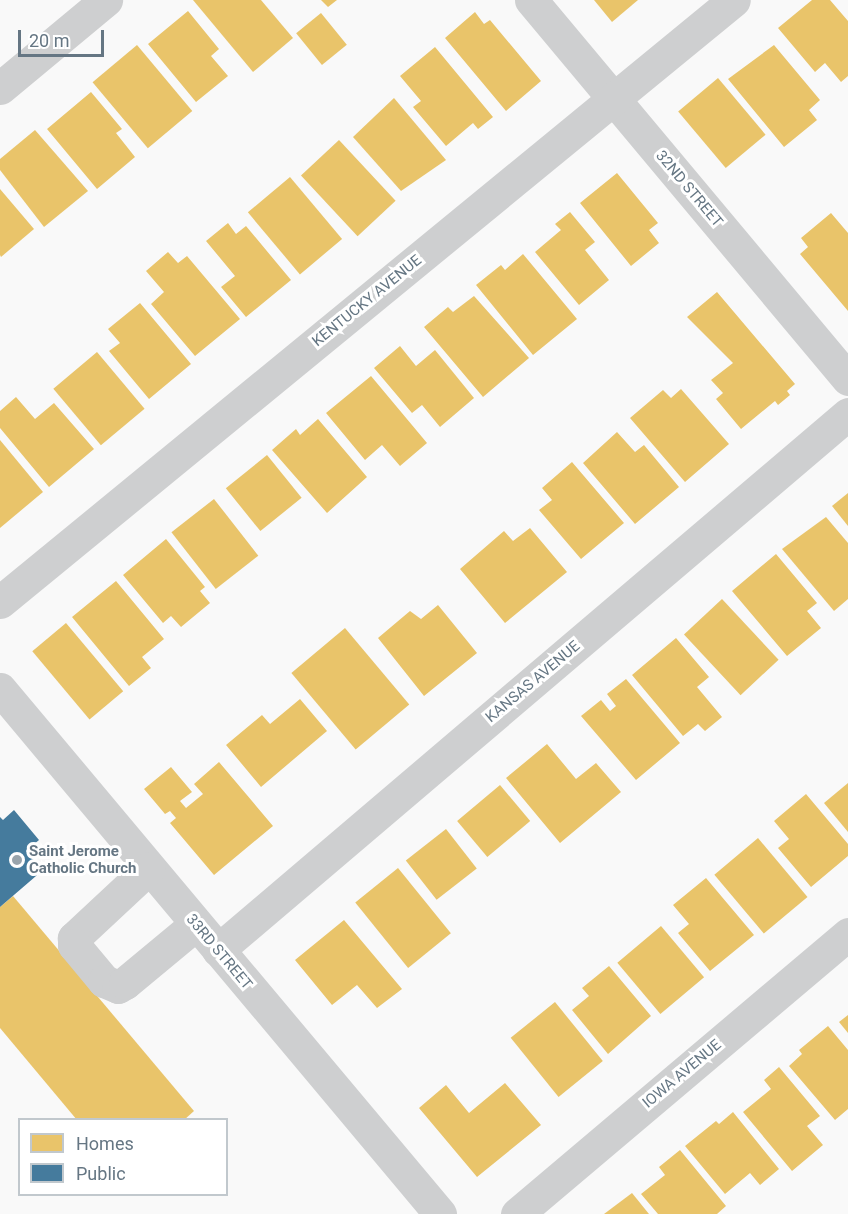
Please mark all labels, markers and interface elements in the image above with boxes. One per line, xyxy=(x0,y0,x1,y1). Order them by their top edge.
scale bar xyxy=(21,18,106,56)
text: 20 m xyxy=(29,30,69,51)
street label: 32ND STREET xyxy=(652,147,726,231)
street label: KENTUCKY AVENUE xyxy=(309,251,425,351)
street label: KANSAS AVENUE xyxy=(482,637,584,727)
place label: Saint Jerome Catholic Church xyxy=(29,842,136,877)
marker: Saint Jerome Catholic Church xyxy=(10,853,24,867)
street label: 33RD STREET xyxy=(182,911,256,993)
street label: IOWA AVENUE xyxy=(639,1036,725,1112)
legend xyxy=(18,1118,228,1196)
text: Homes xyxy=(76,1133,134,1154)
text: Public xyxy=(76,1163,126,1184)

